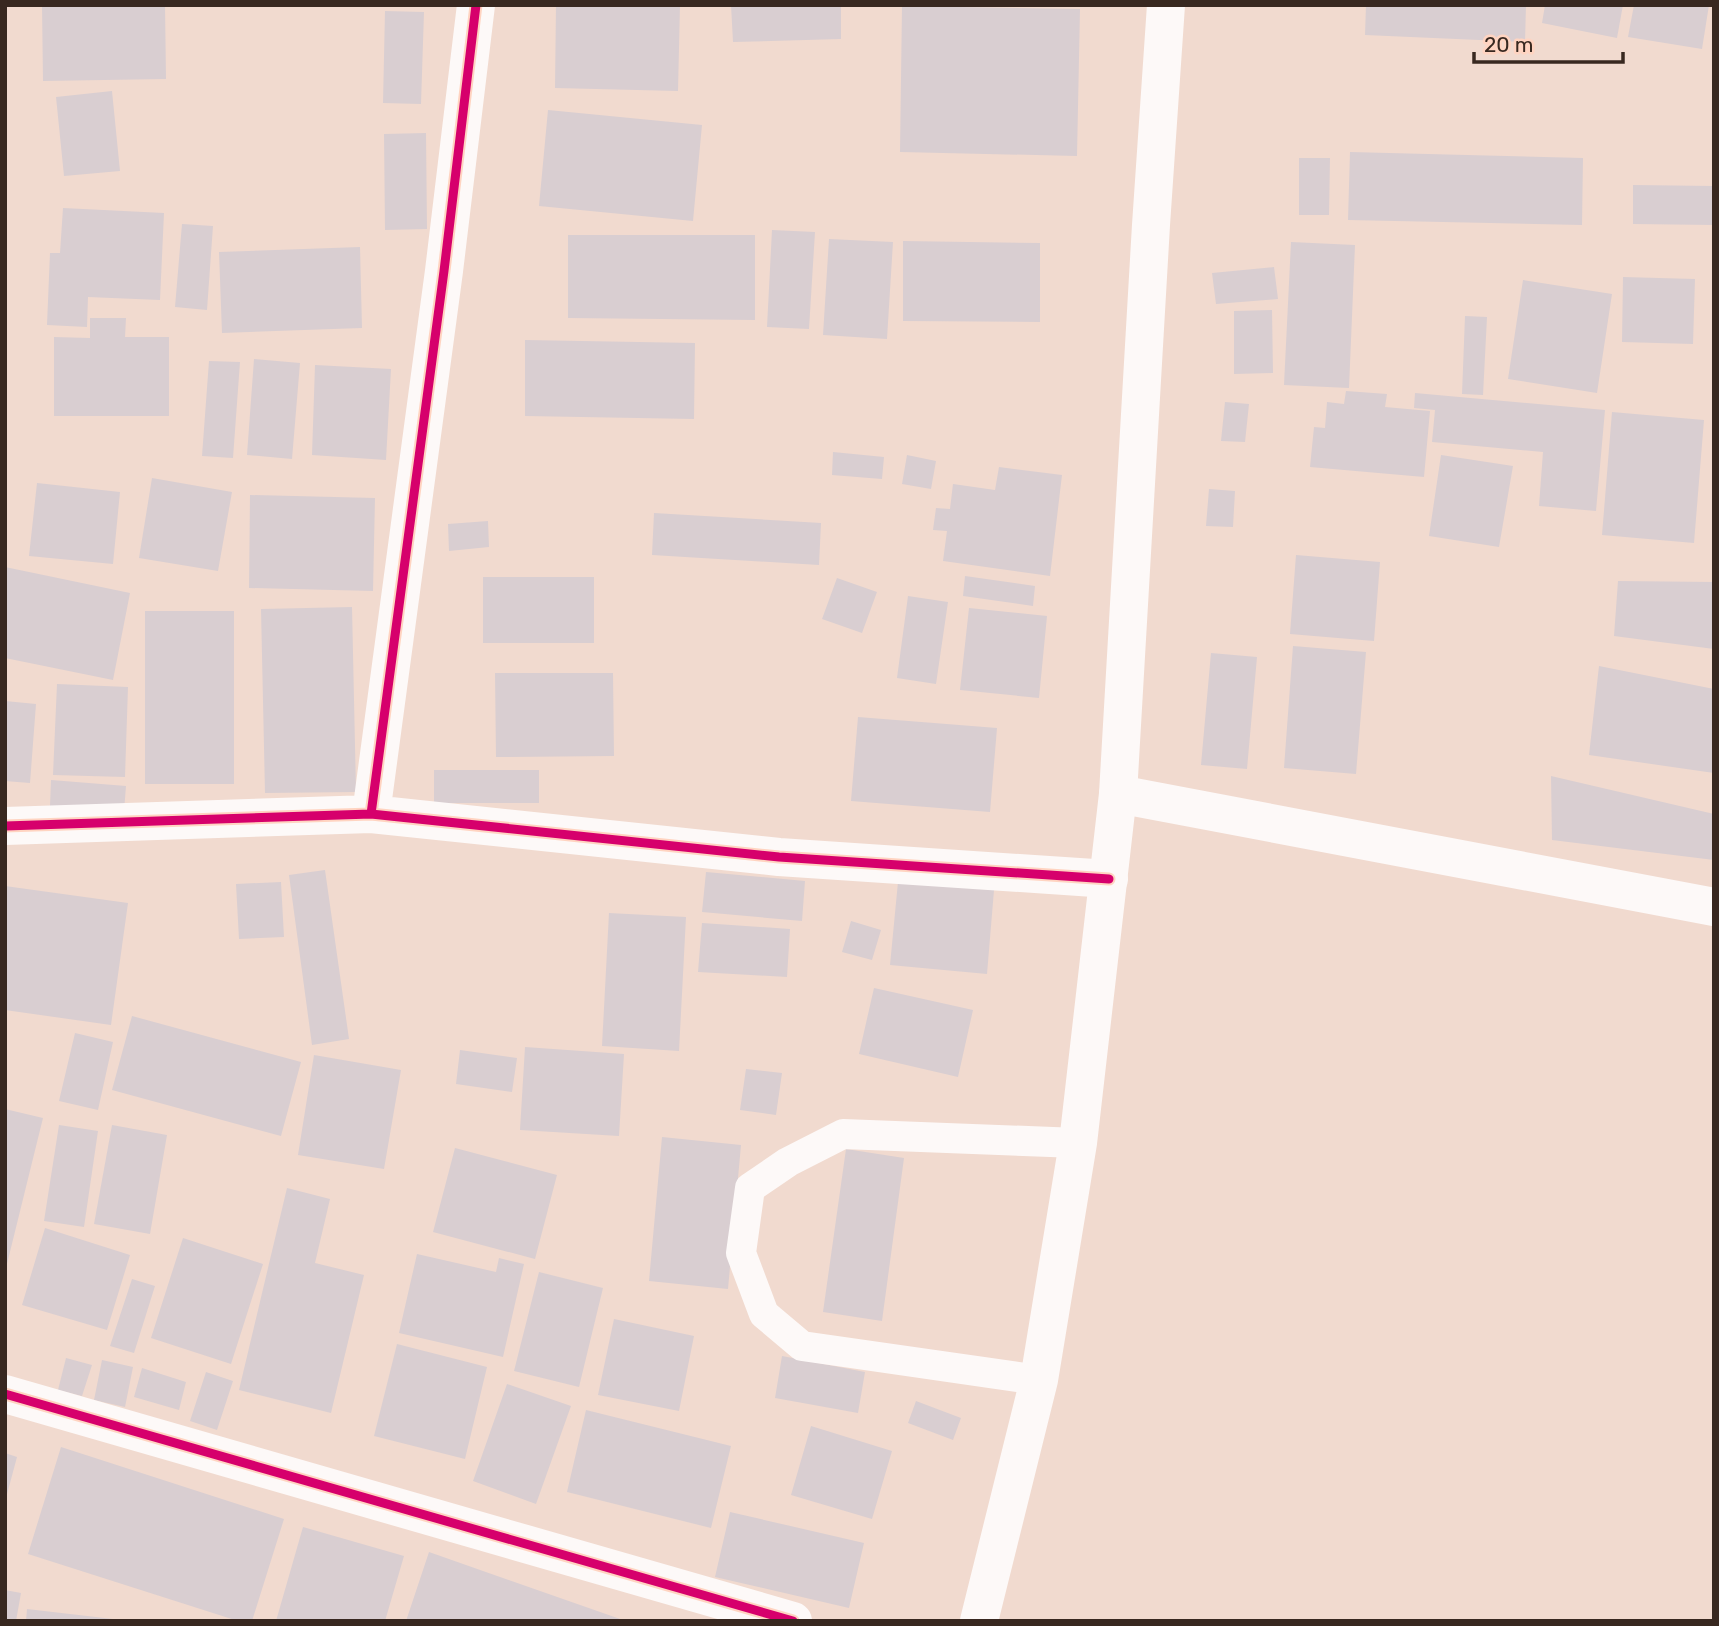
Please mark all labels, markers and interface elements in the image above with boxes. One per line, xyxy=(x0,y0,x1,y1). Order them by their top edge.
scale bar xyxy=(1474,21,1623,65)
text: 20 m xyxy=(1484,32,1533,57)

